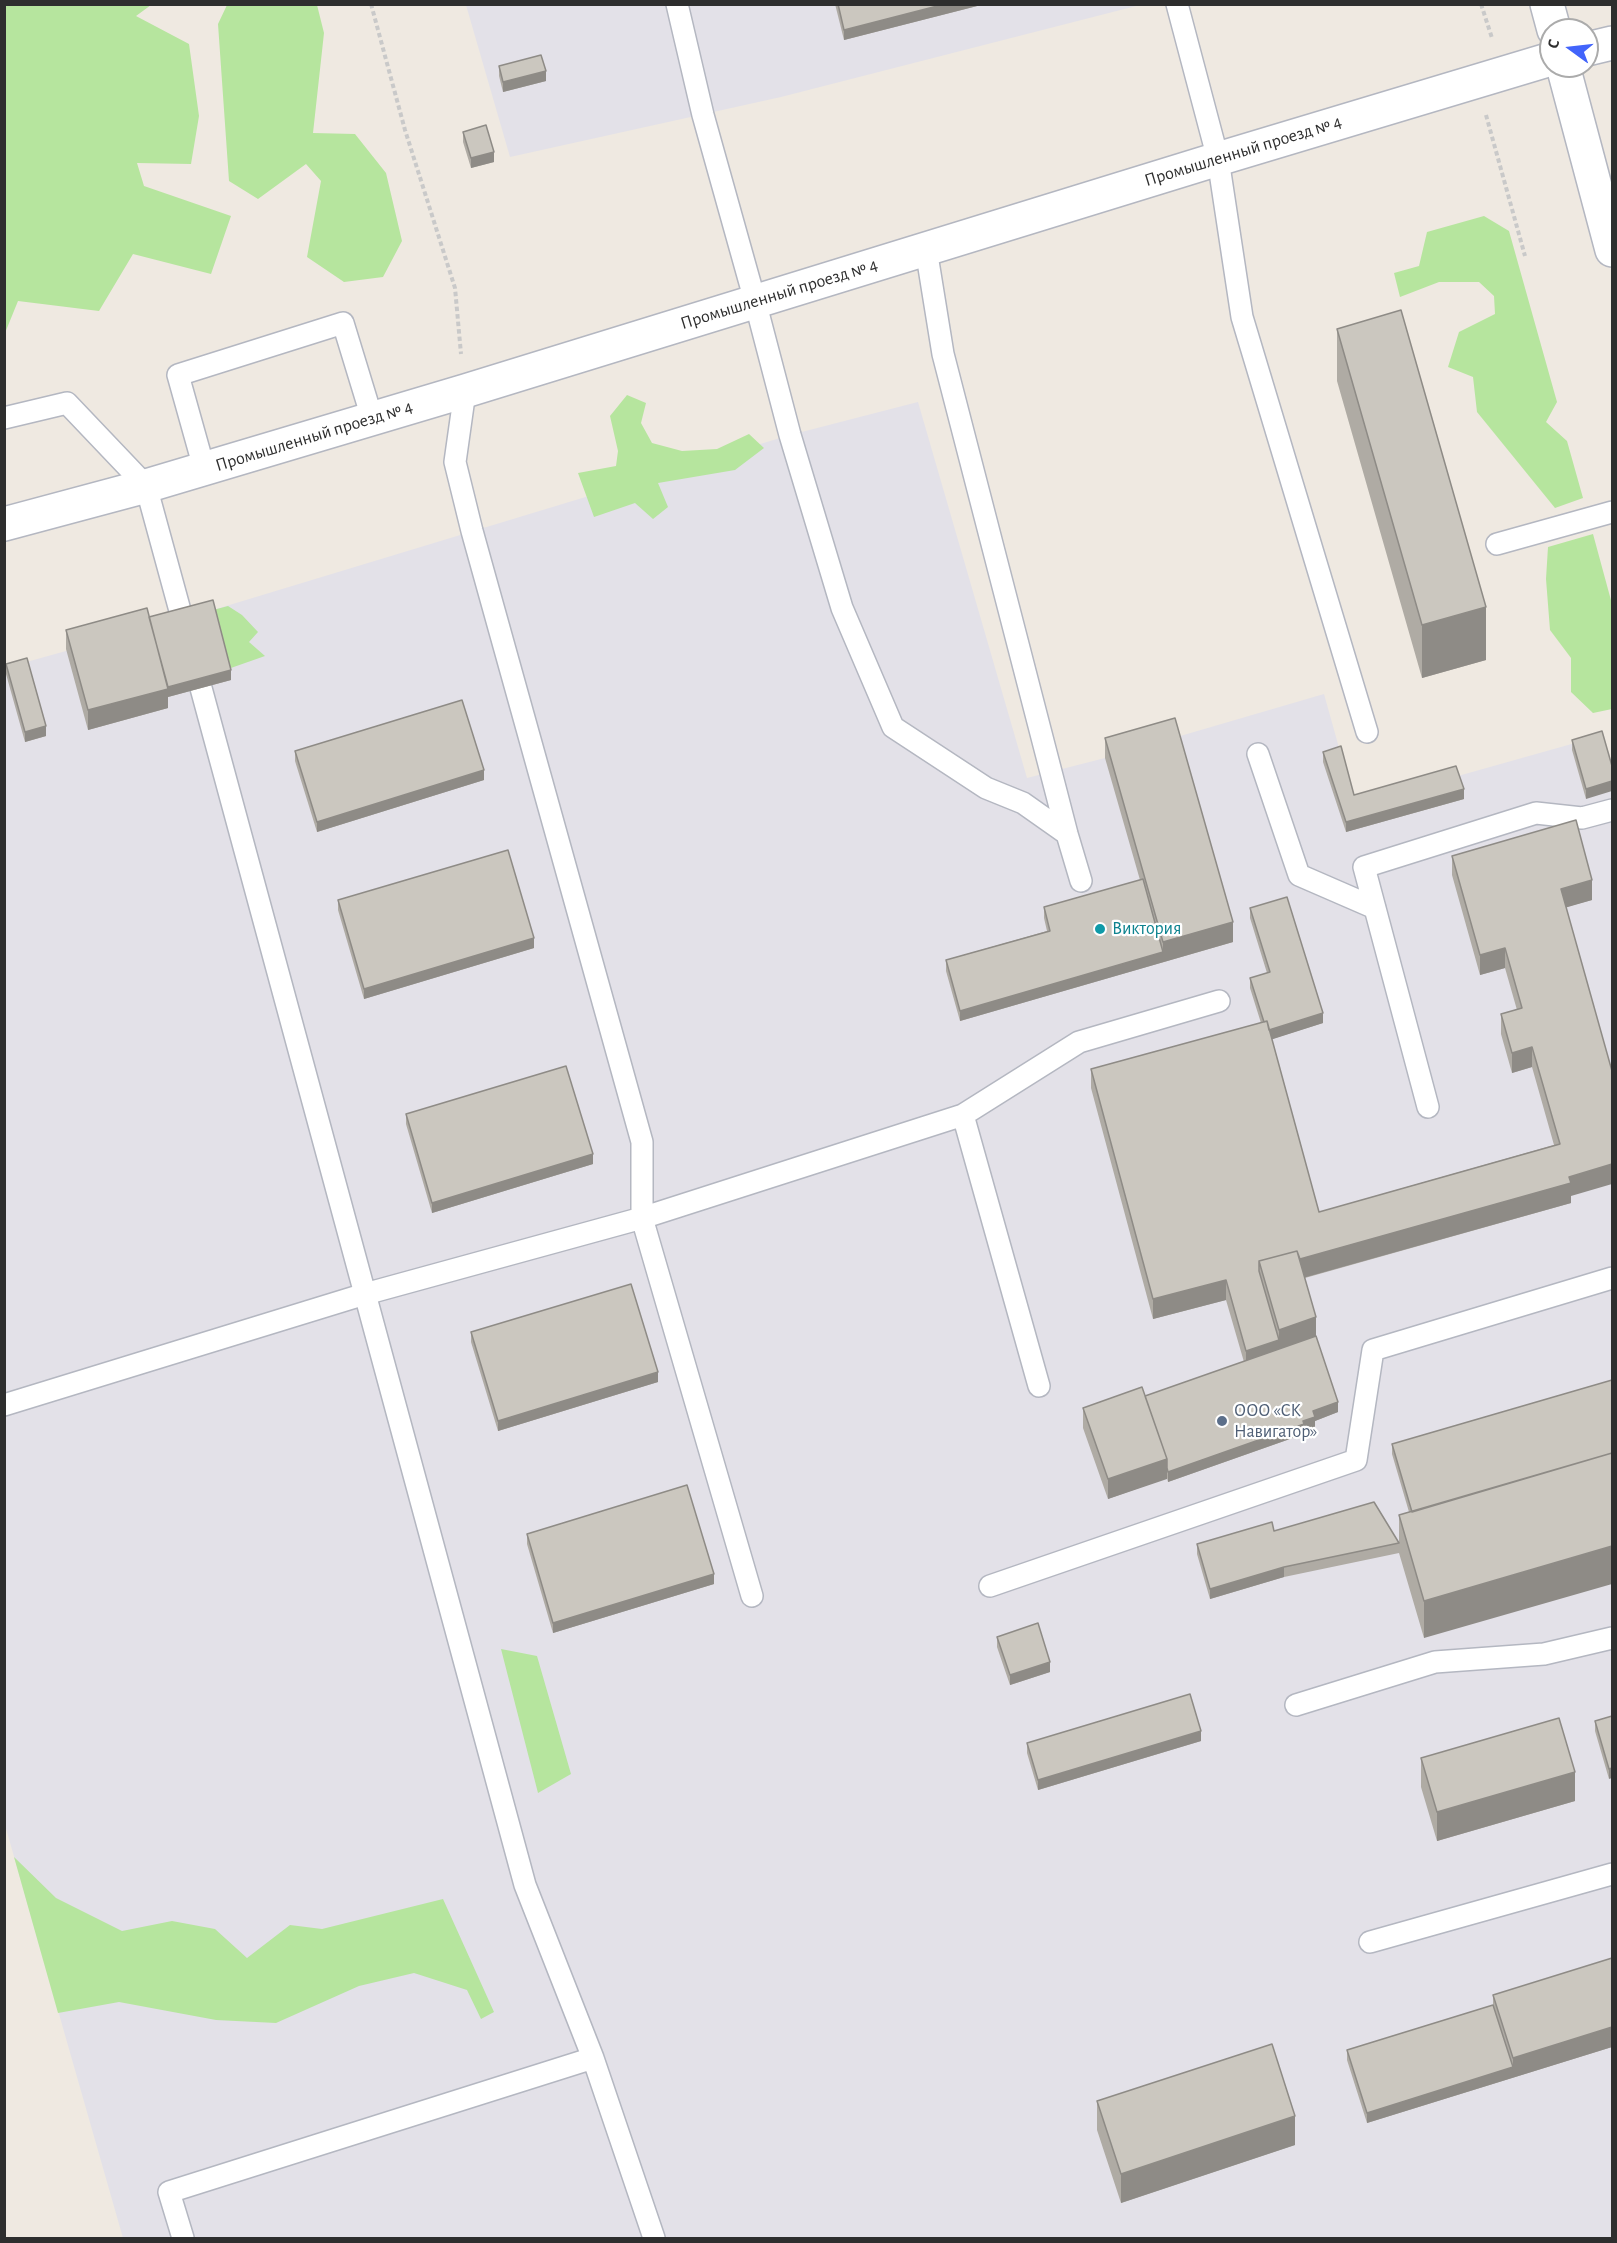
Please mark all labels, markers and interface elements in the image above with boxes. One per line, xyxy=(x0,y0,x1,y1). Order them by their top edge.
north arrow xyxy=(1539,18,1599,78)
text: С xyxy=(1545,38,1562,50)
street label: Промышленный проезд № 4 xyxy=(1142,111,1344,191)
street label: Промышленный проезд № 4 xyxy=(678,254,880,334)
street label: Промышленный проезд № 4 xyxy=(213,396,415,476)
place label: Виктория xyxy=(1112,918,1181,940)
marker: Виктория xyxy=(1093,922,1107,936)
place label: ООО «СК Навигатор» xyxy=(1234,1400,1317,1442)
marker: ООО «СК Навигатор» xyxy=(1215,1414,1229,1428)

